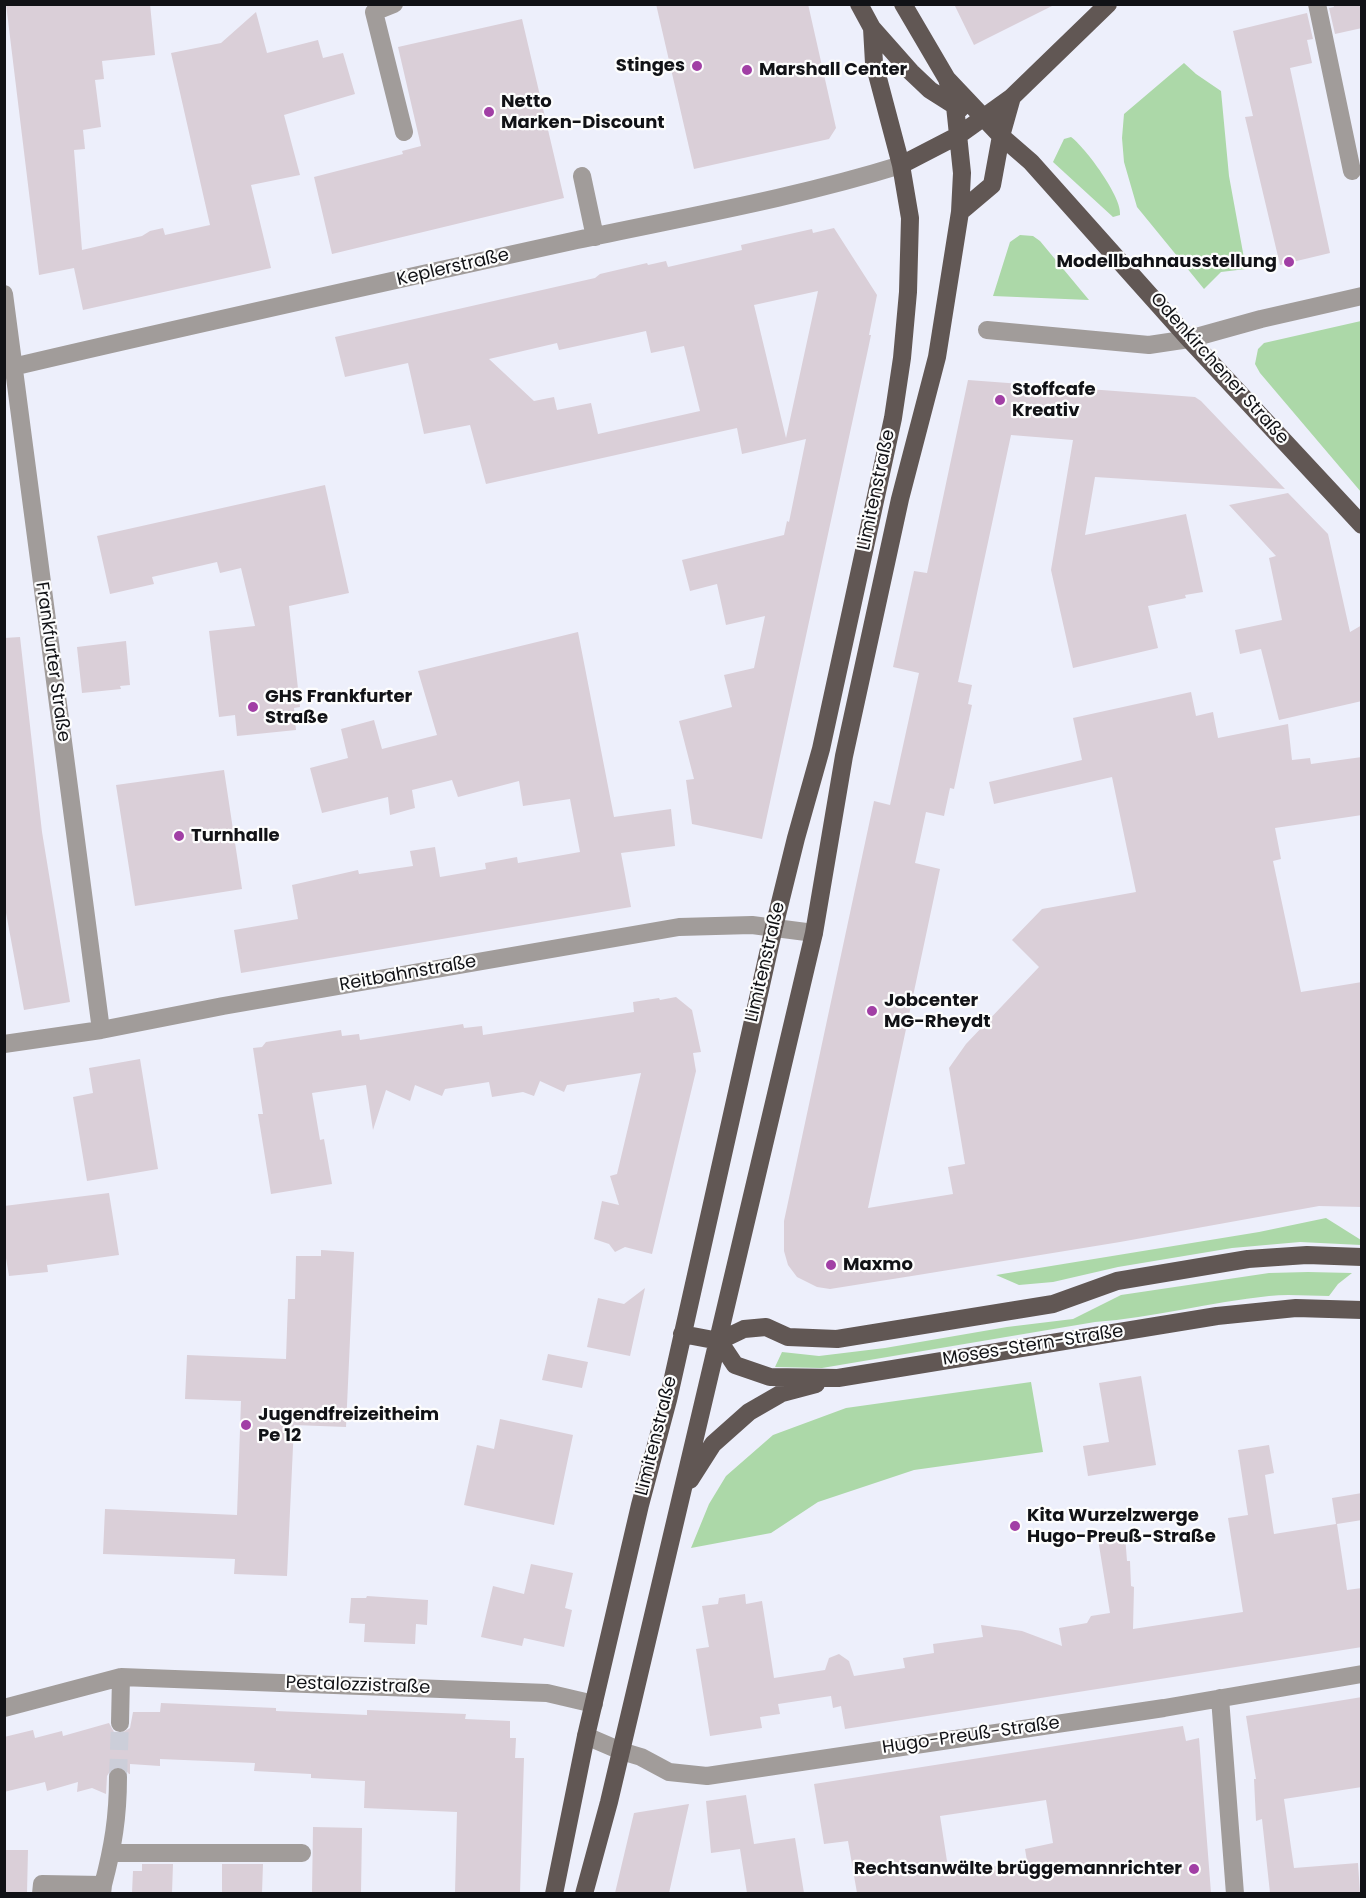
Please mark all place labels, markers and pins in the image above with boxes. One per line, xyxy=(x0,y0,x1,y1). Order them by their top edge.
place label: Stinges xyxy=(616,55,685,77)
marker: Stinges xyxy=(690,59,704,73)
place label: Marshall Center xyxy=(759,59,907,81)
marker: Marshall Center xyxy=(740,63,754,77)
place label: Netto Marken-Discount xyxy=(501,91,665,134)
marker: Netto Marken-Discount xyxy=(482,105,496,119)
place label: Modellbahnausstellung xyxy=(1056,251,1277,273)
marker: Modellbahnausstellung xyxy=(1282,255,1296,269)
place label: Stoffcafe Kreativ xyxy=(1012,379,1095,422)
marker: Stoffcafe Kreativ xyxy=(993,393,1007,407)
place label: GHS Frankfurter Straße xyxy=(265,686,412,728)
marker: GHS Frankfurter Straße xyxy=(246,700,260,714)
place label: Turnhalle xyxy=(191,825,280,847)
marker: Turnhalle xyxy=(172,829,186,843)
place label: Jobcenter MG-Rheydt xyxy=(884,990,991,1032)
marker: Jobcenter MG-Rheydt xyxy=(865,1004,879,1018)
place label: Maxmo xyxy=(843,1254,913,1276)
marker: Maxmo xyxy=(824,1258,838,1272)
place label: Jugendfreizeitheim Pe 12 xyxy=(258,1404,439,1446)
marker: Jugendfreizeitheim Pe 12 xyxy=(239,1418,253,1432)
place label: Kita Wurzelzwerge Hugo-Preuß-Straße xyxy=(1027,1505,1216,1547)
marker: Kita Wurzelzwerge Hugo-Preuß-Straße xyxy=(1008,1519,1022,1533)
place label: Rechtsanwälte brüggemannrichter xyxy=(854,1858,1182,1880)
marker: Rechtsanwälte brüggemannrichter xyxy=(1187,1862,1201,1876)

